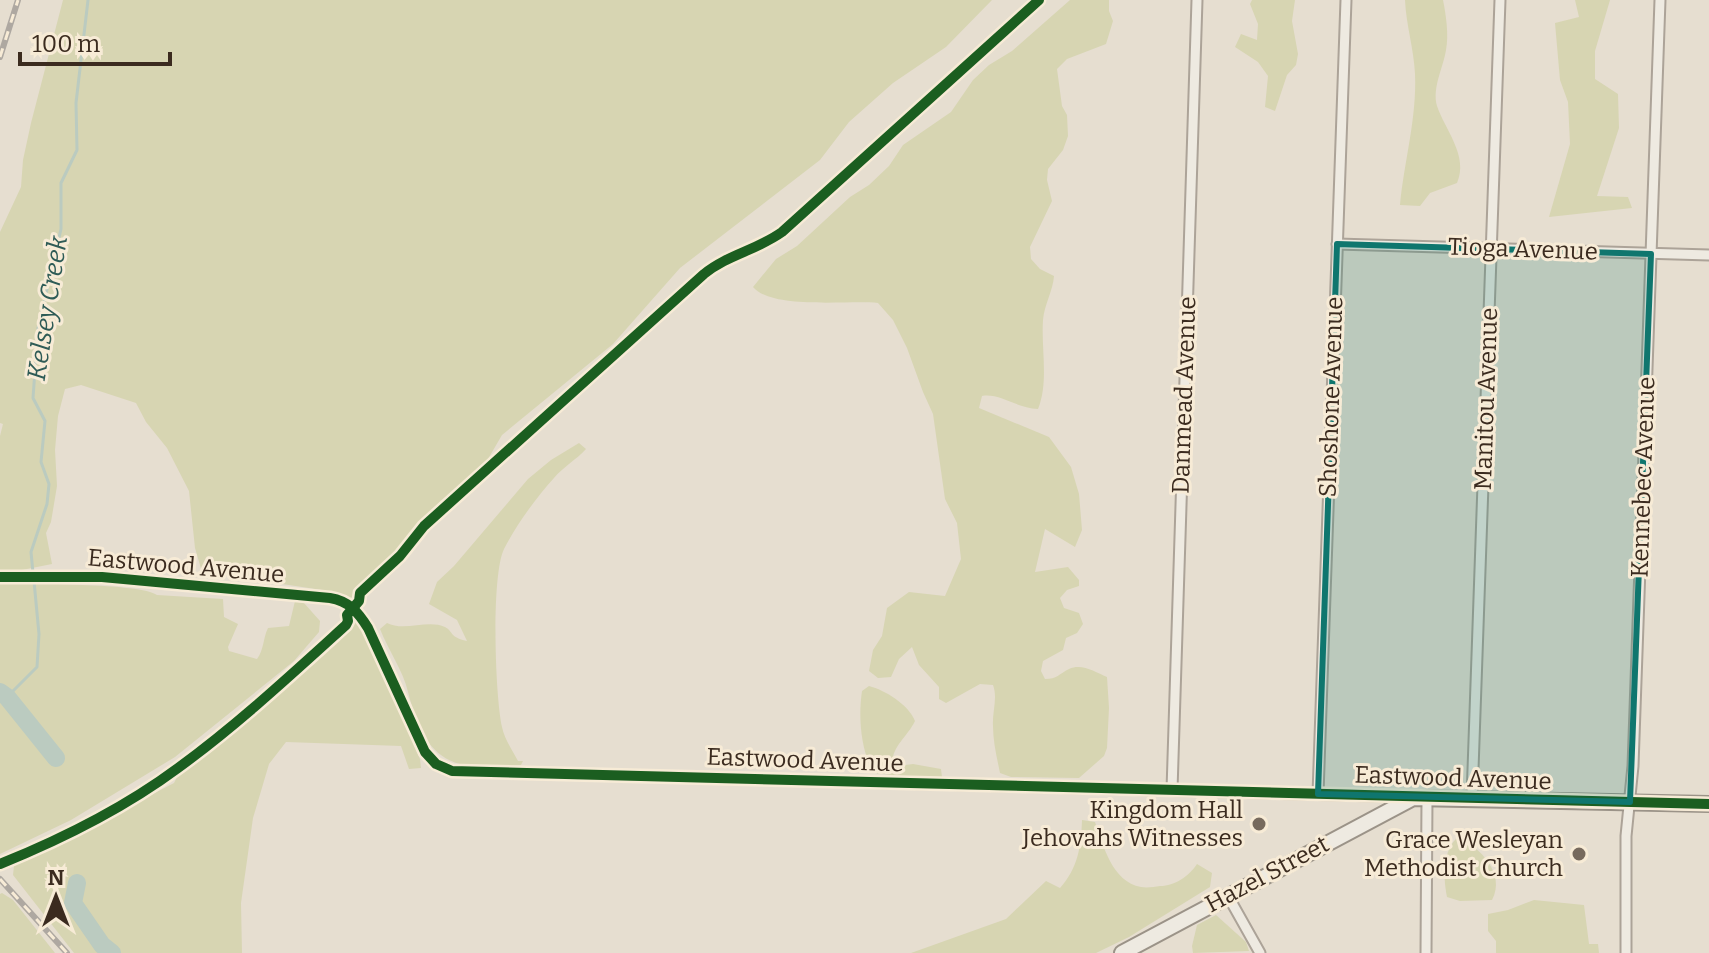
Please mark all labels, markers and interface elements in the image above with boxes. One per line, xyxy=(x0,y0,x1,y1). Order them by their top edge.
scale bar xyxy=(20,16,170,66)
text: 100 m xyxy=(32,30,100,58)
street label: Tioga Avenue xyxy=(1448,232,1598,266)
water label: Kelsey Creek xyxy=(21,233,74,383)
street label: Danmead Avenue xyxy=(1167,296,1201,494)
street label: Shoshone Avenue xyxy=(1314,296,1348,498)
street label: Manitou Avenue xyxy=(1469,307,1503,491)
street label: Kennebec Avenue xyxy=(1625,376,1661,578)
street label: Eastwood Avenue xyxy=(87,543,285,589)
street label: Eastwood Avenue xyxy=(706,743,904,777)
street label: Eastwood Avenue xyxy=(1354,761,1552,795)
place label: Kingdom Hall Jehovahs Witnesses xyxy=(1021,796,1243,852)
marker: Kingdom Hall Jehovahs Witnesses xyxy=(1250,815,1268,833)
place label: Grace Wesleyan Methodist Church xyxy=(1364,826,1563,882)
street label: Hazel Street xyxy=(1200,830,1334,918)
marker: Grace Wesleyan Methodist Church xyxy=(1570,845,1588,863)
north arrow xyxy=(16,857,96,937)
text: N xyxy=(48,864,65,891)

